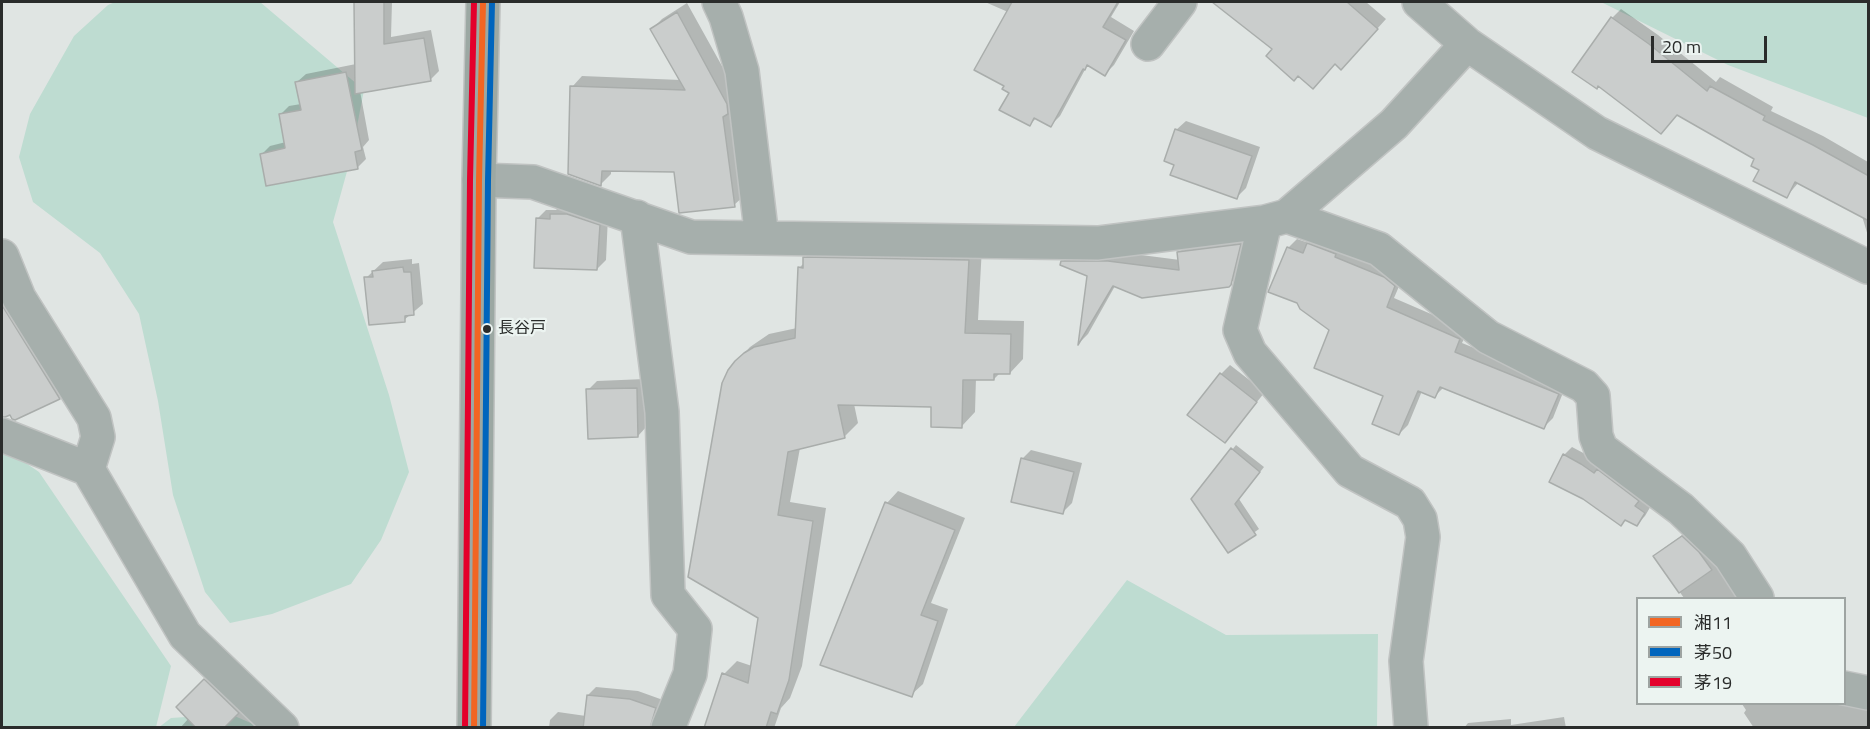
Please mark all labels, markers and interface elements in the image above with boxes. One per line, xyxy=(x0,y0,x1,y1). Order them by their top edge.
scale bar xyxy=(1654,24,1770,62)
text: 20 m xyxy=(1662,33,1701,60)
place label: 長谷戸 xyxy=(498,319,546,339)
marker: 長谷戸 xyxy=(481,323,493,335)
legend xyxy=(1636,597,1846,705)
text: 湘11 xyxy=(1694,609,1732,636)
text: 茅50 xyxy=(1694,639,1732,666)
text: 茅19 xyxy=(1694,669,1732,696)

